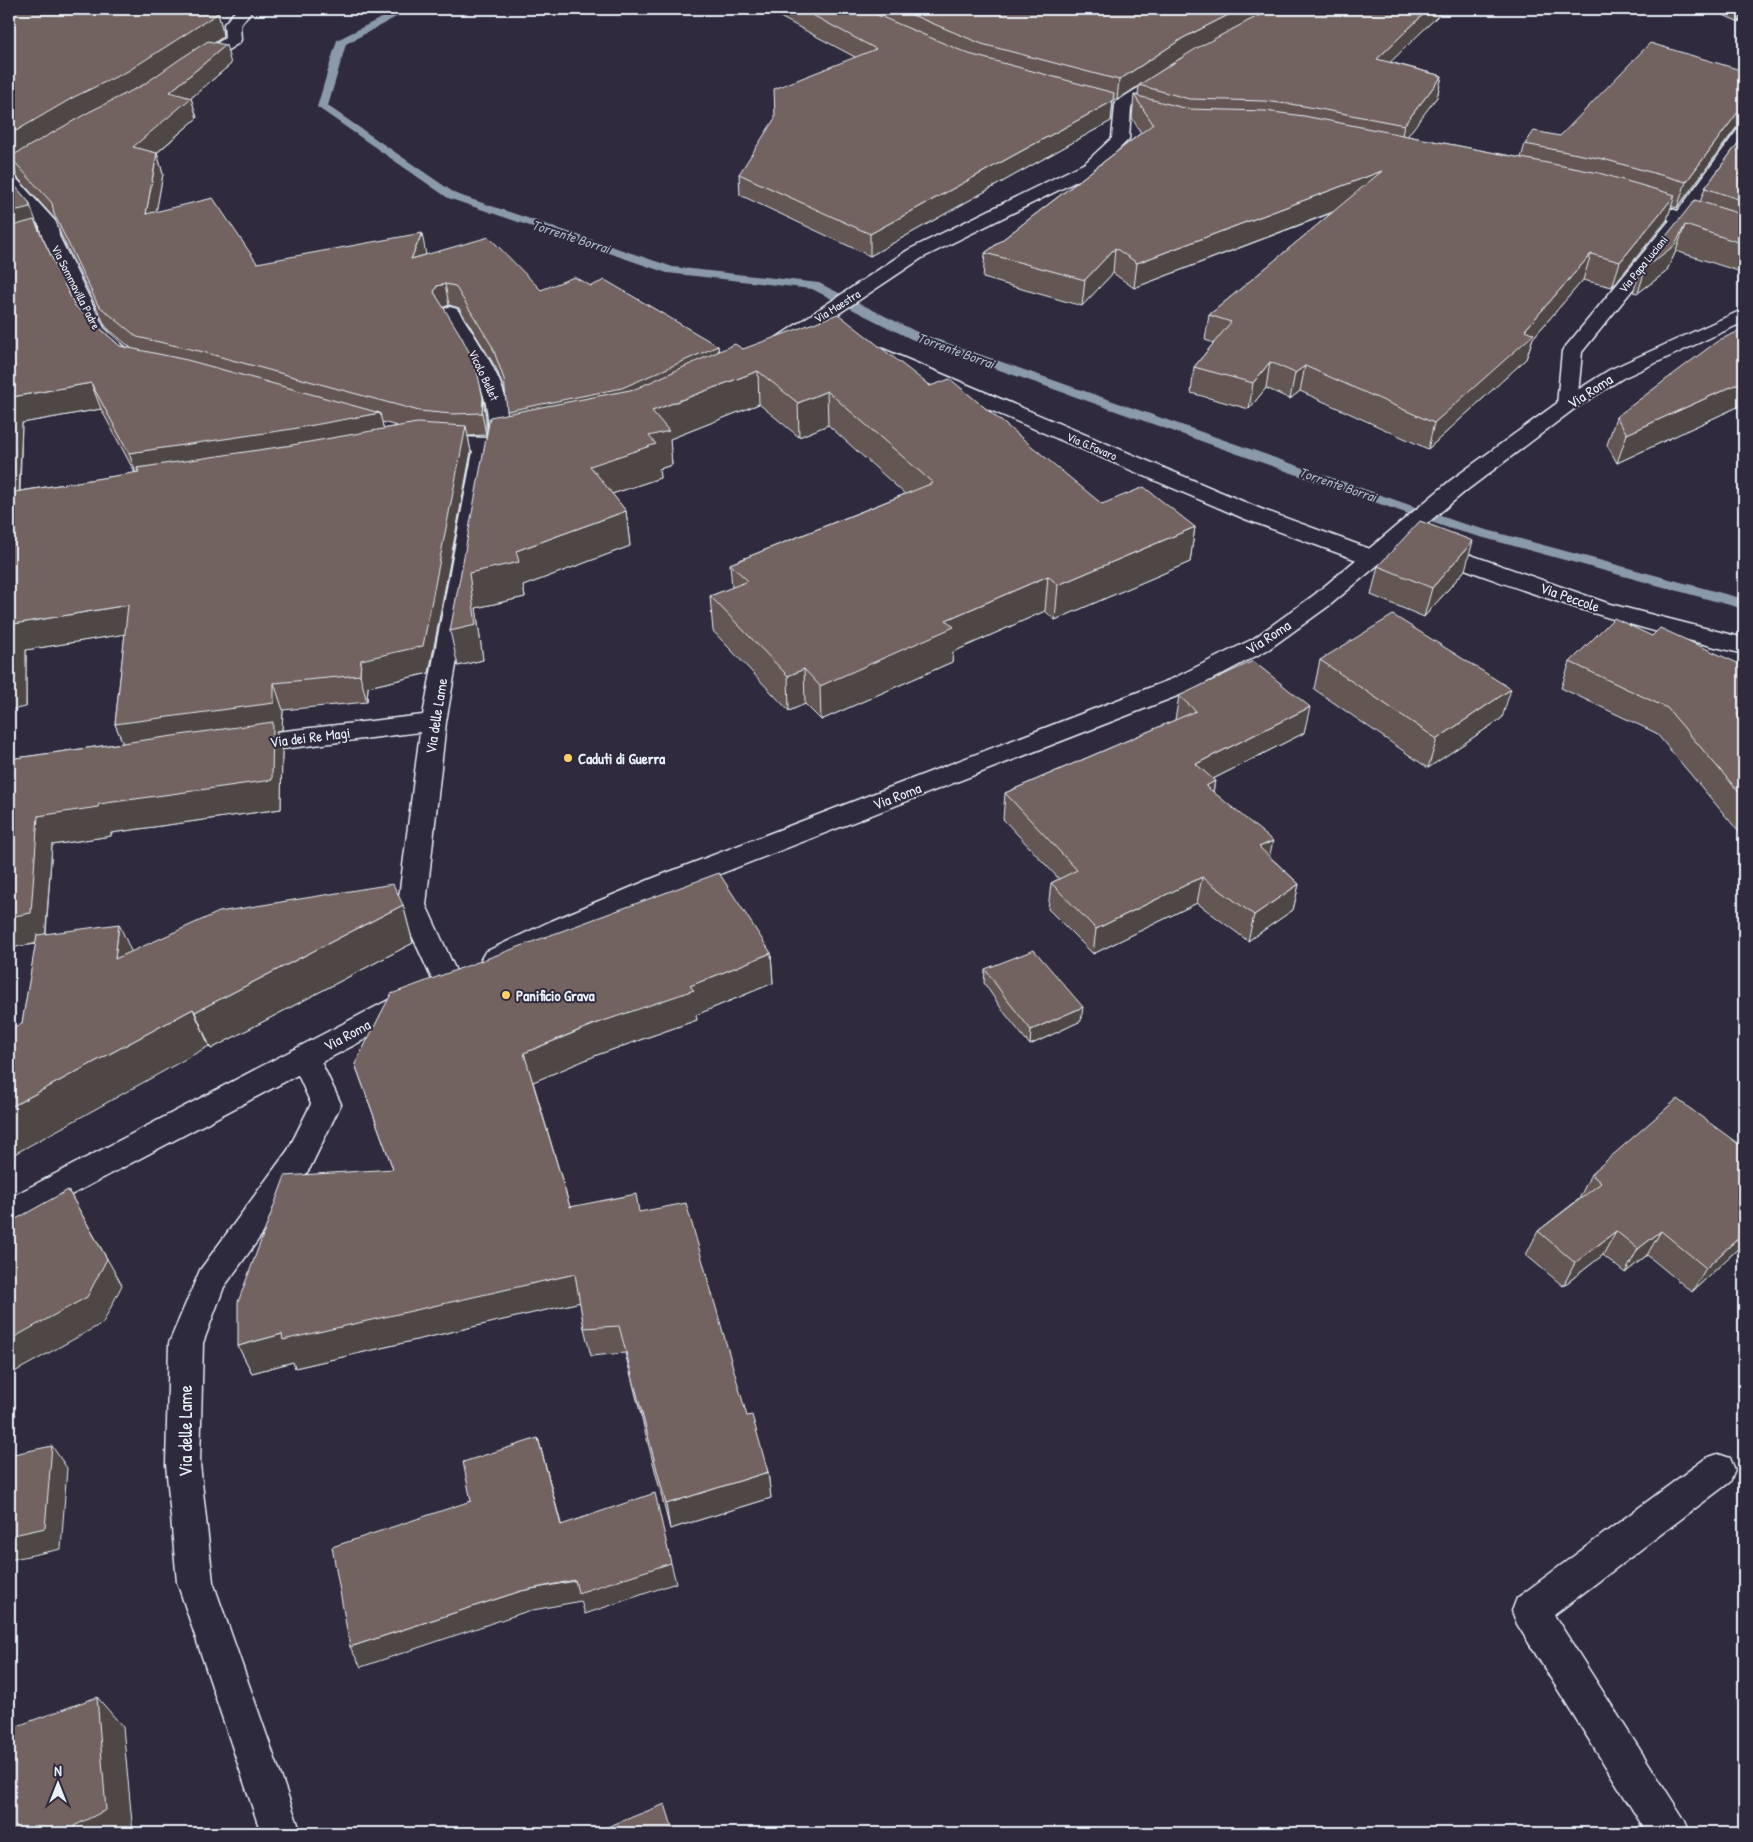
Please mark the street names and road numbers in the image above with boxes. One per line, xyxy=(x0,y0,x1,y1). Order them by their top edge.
street label: Via Papa Luciani xyxy=(1615,232,1671,296)
street label: Via Sommavilla Padre xyxy=(47,242,105,332)
street label: Via Maestra xyxy=(811,285,864,327)
street label: Vicolo Bellet xyxy=(465,347,504,404)
street label: Via Roma xyxy=(1563,368,1617,413)
street label: Via G.Favaro xyxy=(1064,428,1120,464)
street label: Via Peccole xyxy=(1537,577,1603,617)
street label: Via Roma xyxy=(1241,614,1295,659)
street label: Via delle Lame xyxy=(420,677,452,755)
street label: Via dei Re Magi xyxy=(269,722,351,752)
street label: Via Roma xyxy=(870,777,924,815)
street label: Via Roma xyxy=(320,1014,374,1056)
street label: Via delle Lame xyxy=(173,1385,198,1477)

